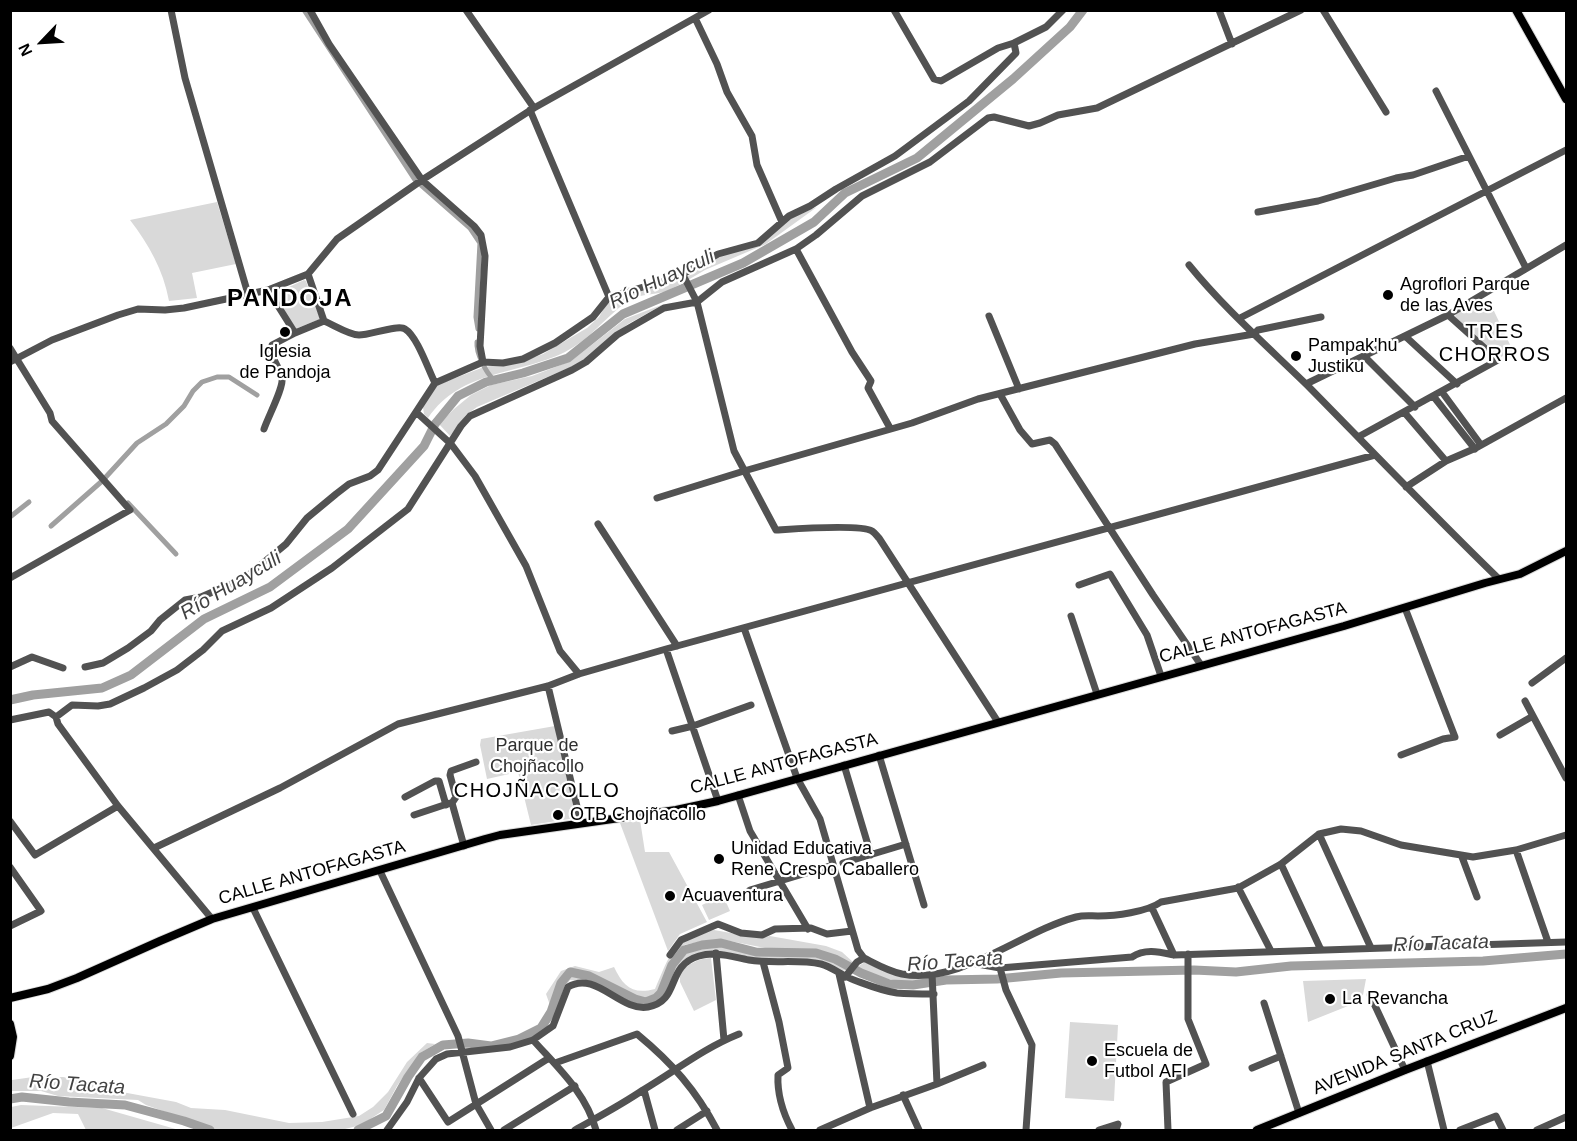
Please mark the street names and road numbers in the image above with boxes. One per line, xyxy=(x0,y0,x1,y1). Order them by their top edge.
street label: CALLE ANTOFAGASTA xyxy=(1157,598,1349,668)
street label: CALLE ANTOFAGASTA xyxy=(688,729,880,799)
street label: CALLE ANTOFAGASTA xyxy=(216,836,408,910)
street label: AVENIDA SANTA CRUZ xyxy=(1310,1006,1500,1100)

